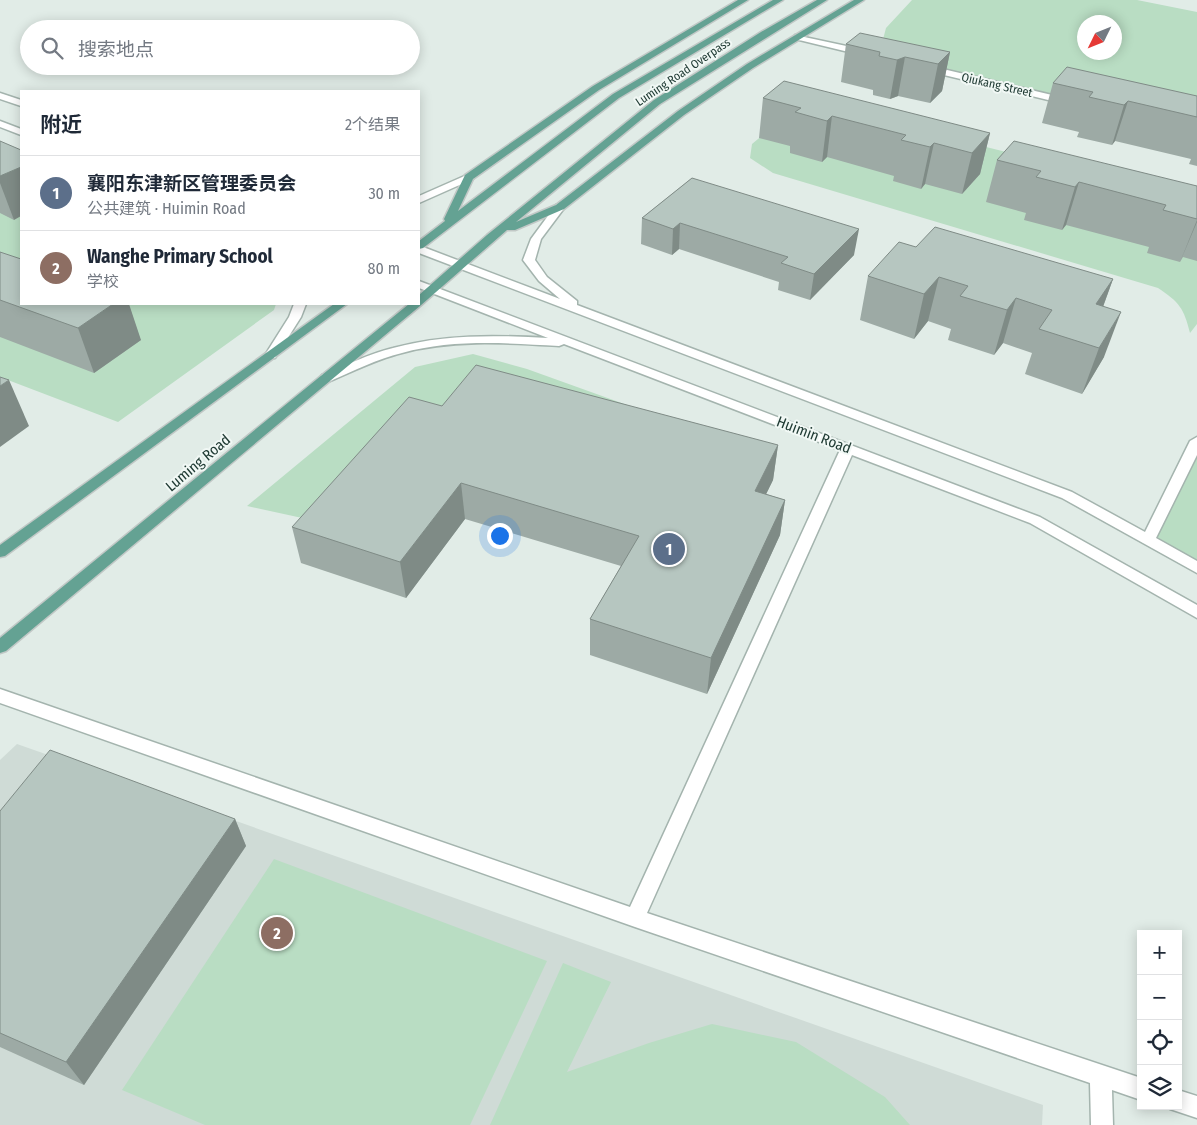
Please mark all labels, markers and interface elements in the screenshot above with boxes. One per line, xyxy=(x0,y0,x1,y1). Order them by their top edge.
north arrow xyxy=(1077,15,1122,60)
search box xyxy=(20,20,420,75)
icon: search xyxy=(38,34,66,62)
street label: Luming Road Overpass xyxy=(633,35,733,109)
text: 搜索地点 xyxy=(78,38,154,61)
street label: Qiukang Street xyxy=(960,70,1034,100)
text: 附近 xyxy=(40,112,82,138)
text: 2个结果 xyxy=(345,115,400,134)
text: 襄阳东津新区管理委员会 xyxy=(87,172,296,195)
text: 1 xyxy=(53,184,59,203)
text: 30 m xyxy=(368,184,400,203)
text: 公共建筑 · Huimin Road xyxy=(87,199,246,218)
text: Wanghe Primary School xyxy=(87,245,273,268)
text: 2 xyxy=(52,259,60,278)
text: 80 m xyxy=(368,259,400,278)
text: 学校 xyxy=(87,272,119,291)
street label: Huimin Road xyxy=(774,413,854,457)
street label: Luming Road xyxy=(162,431,234,495)
your location xyxy=(487,523,513,549)
pin: 1 xyxy=(653,530,685,568)
pin: 2 xyxy=(261,914,293,952)
map controls xyxy=(1137,930,1182,1110)
button: + xyxy=(1137,930,1182,975)
button: − xyxy=(1137,975,1182,1020)
button: locate xyxy=(1137,1020,1182,1065)
button: layers xyxy=(1137,1065,1182,1110)

